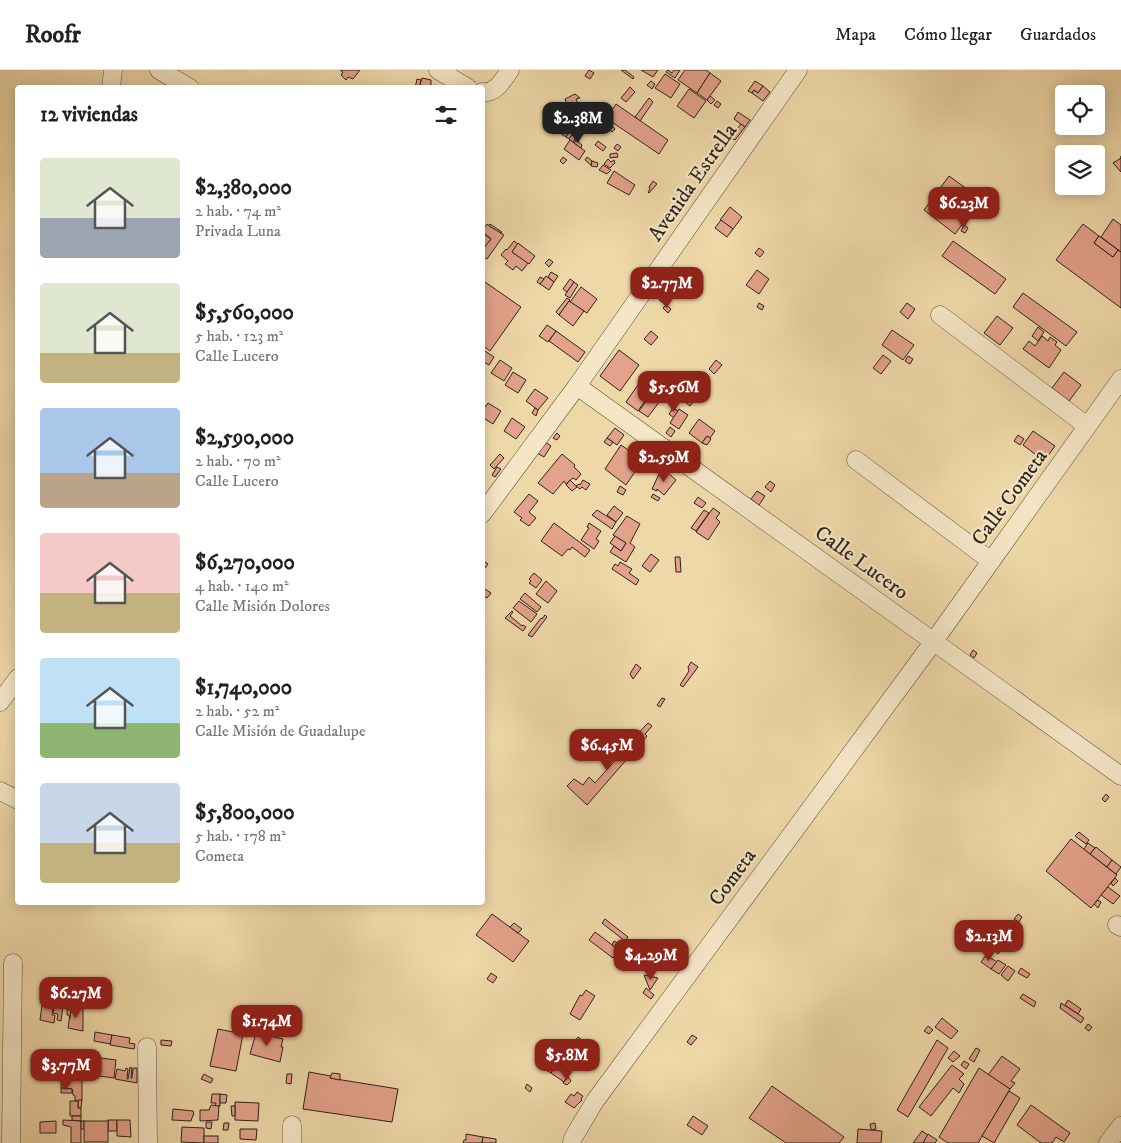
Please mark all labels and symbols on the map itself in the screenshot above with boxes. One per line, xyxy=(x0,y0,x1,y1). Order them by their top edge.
pin: $2.38M xyxy=(537,102,619,144)
street label: Avenida Estrella xyxy=(643,119,743,246)
pin: $6.23M xyxy=(923,186,1005,229)
pin: $2.77M xyxy=(626,266,708,309)
pin: $5.56M xyxy=(633,370,715,413)
pin: $2.59M xyxy=(623,440,705,483)
street label: Calle Cometa xyxy=(966,444,1054,551)
street label: Calle Lucero xyxy=(809,520,913,606)
pin: $6.45M xyxy=(566,728,648,771)
street label: Cometa xyxy=(703,844,762,911)
pin: $2.13M xyxy=(948,920,1030,962)
pin: $4.29M xyxy=(610,938,692,981)
pin: $6.27M xyxy=(35,976,117,1019)
pin: $1.74M xyxy=(226,1004,308,1047)
pin: $5.8M xyxy=(532,1038,602,1081)
pin: $3.77M xyxy=(25,1048,107,1091)

